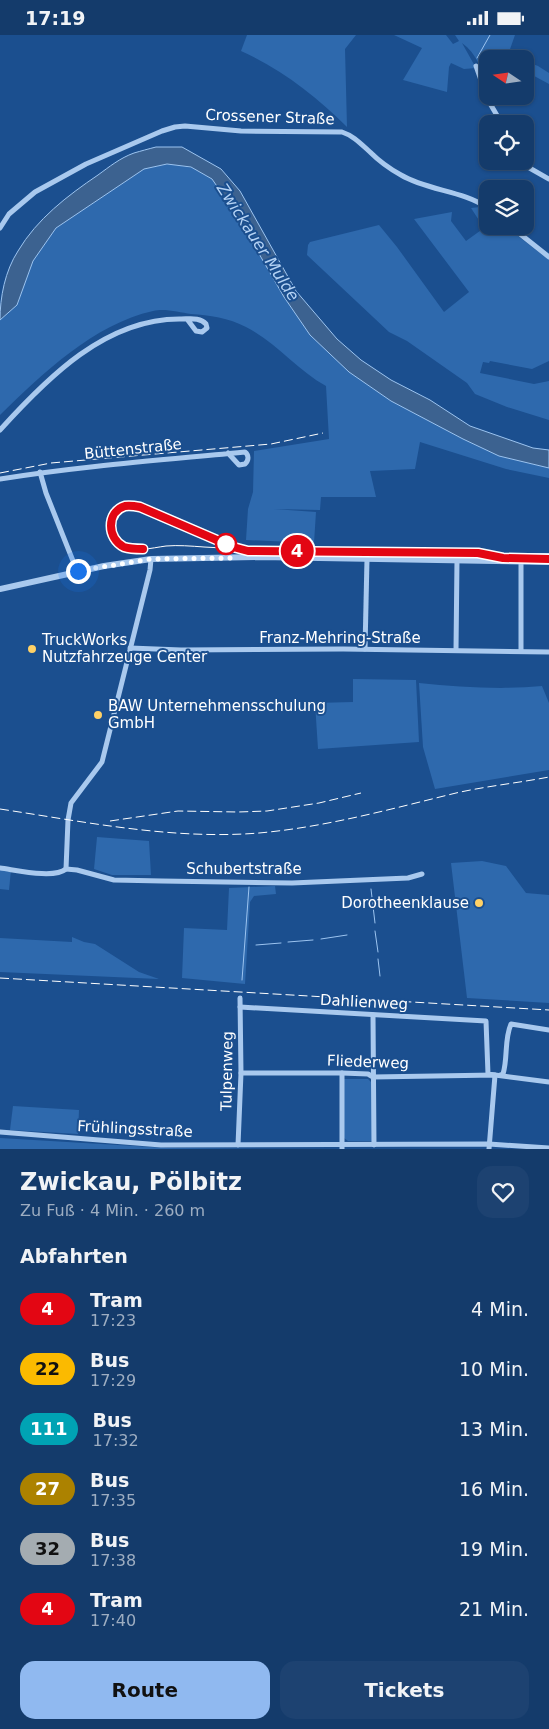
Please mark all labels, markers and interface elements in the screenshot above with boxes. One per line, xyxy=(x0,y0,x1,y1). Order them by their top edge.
text: 17:19 xyxy=(25,7,85,29)
north arrow xyxy=(479,50,534,105)
map controls xyxy=(479,50,534,235)
street label: Crossener Straße xyxy=(205,106,335,128)
button: locate xyxy=(479,115,534,170)
water label: Zwickauer Mulde xyxy=(212,179,303,304)
button: layers xyxy=(479,180,534,235)
street label: Büttenstraße xyxy=(83,435,183,463)
unlabelled marker xyxy=(215,533,237,555)
line badge: 4 xyxy=(281,535,313,567)
text: 4 xyxy=(291,540,303,561)
your location xyxy=(66,559,91,584)
street label: Franz-Mehring-Straße xyxy=(259,629,421,647)
place label: TruckWorks Nutzfahrzeuge Center xyxy=(41,631,208,666)
marker: TruckWorks Nutzfahrzeuge Center xyxy=(26,643,38,655)
place label: BAW Unternehmensschulung GmbH xyxy=(108,697,326,732)
marker: BAW Unternehmensschulung GmbH xyxy=(92,709,104,721)
street label: Schubertstraße xyxy=(186,860,302,878)
place label: Dorotheenklause xyxy=(341,894,469,912)
marker: Dorotheenklause xyxy=(473,897,485,909)
street label: Dahlienweg xyxy=(319,991,409,1013)
street label: Tulpenweg xyxy=(217,1031,237,1112)
street label: Fliederweg xyxy=(327,1052,409,1072)
street label: Frühlingsstraße xyxy=(77,1117,193,1141)
button: heart xyxy=(477,1166,529,1218)
text: Zwickau, Pölbitz xyxy=(20,1168,242,1196)
text: Zu Fuß · 4 Min. · 260 m xyxy=(20,1201,205,1220)
text: Abfahrten xyxy=(20,1245,128,1267)
text: Tram xyxy=(90,1289,143,1311)
text: 4 xyxy=(41,1298,54,1319)
text: 4 Min. xyxy=(471,1298,529,1320)
text: 17:23 xyxy=(90,1311,136,1330)
text: Bus xyxy=(90,1349,129,1371)
text: 22 xyxy=(35,1358,60,1379)
text: 10 Min. xyxy=(459,1358,529,1380)
text: 17:29 xyxy=(90,1371,136,1390)
text: Bus xyxy=(93,1409,132,1431)
text: 111 xyxy=(30,1418,68,1439)
text: 13 Min. xyxy=(459,1418,529,1440)
text: 17:32 xyxy=(93,1431,139,1450)
text: Bus xyxy=(90,1469,129,1491)
text: 27 xyxy=(35,1478,60,1499)
text: 16 Min. xyxy=(459,1478,529,1500)
text: 17:35 xyxy=(90,1491,136,1510)
text: Bus xyxy=(90,1529,129,1551)
text: 32 xyxy=(35,1538,60,1559)
text: 19 Min. xyxy=(459,1538,529,1560)
text: 17:38 xyxy=(90,1551,136,1570)
text: Tram xyxy=(90,1589,143,1611)
text: 4 xyxy=(41,1598,54,1619)
text: 21 Min. xyxy=(459,1598,529,1620)
text: 17:40 xyxy=(90,1611,136,1630)
button: Route xyxy=(20,1661,270,1719)
button: Tickets xyxy=(280,1661,529,1719)

